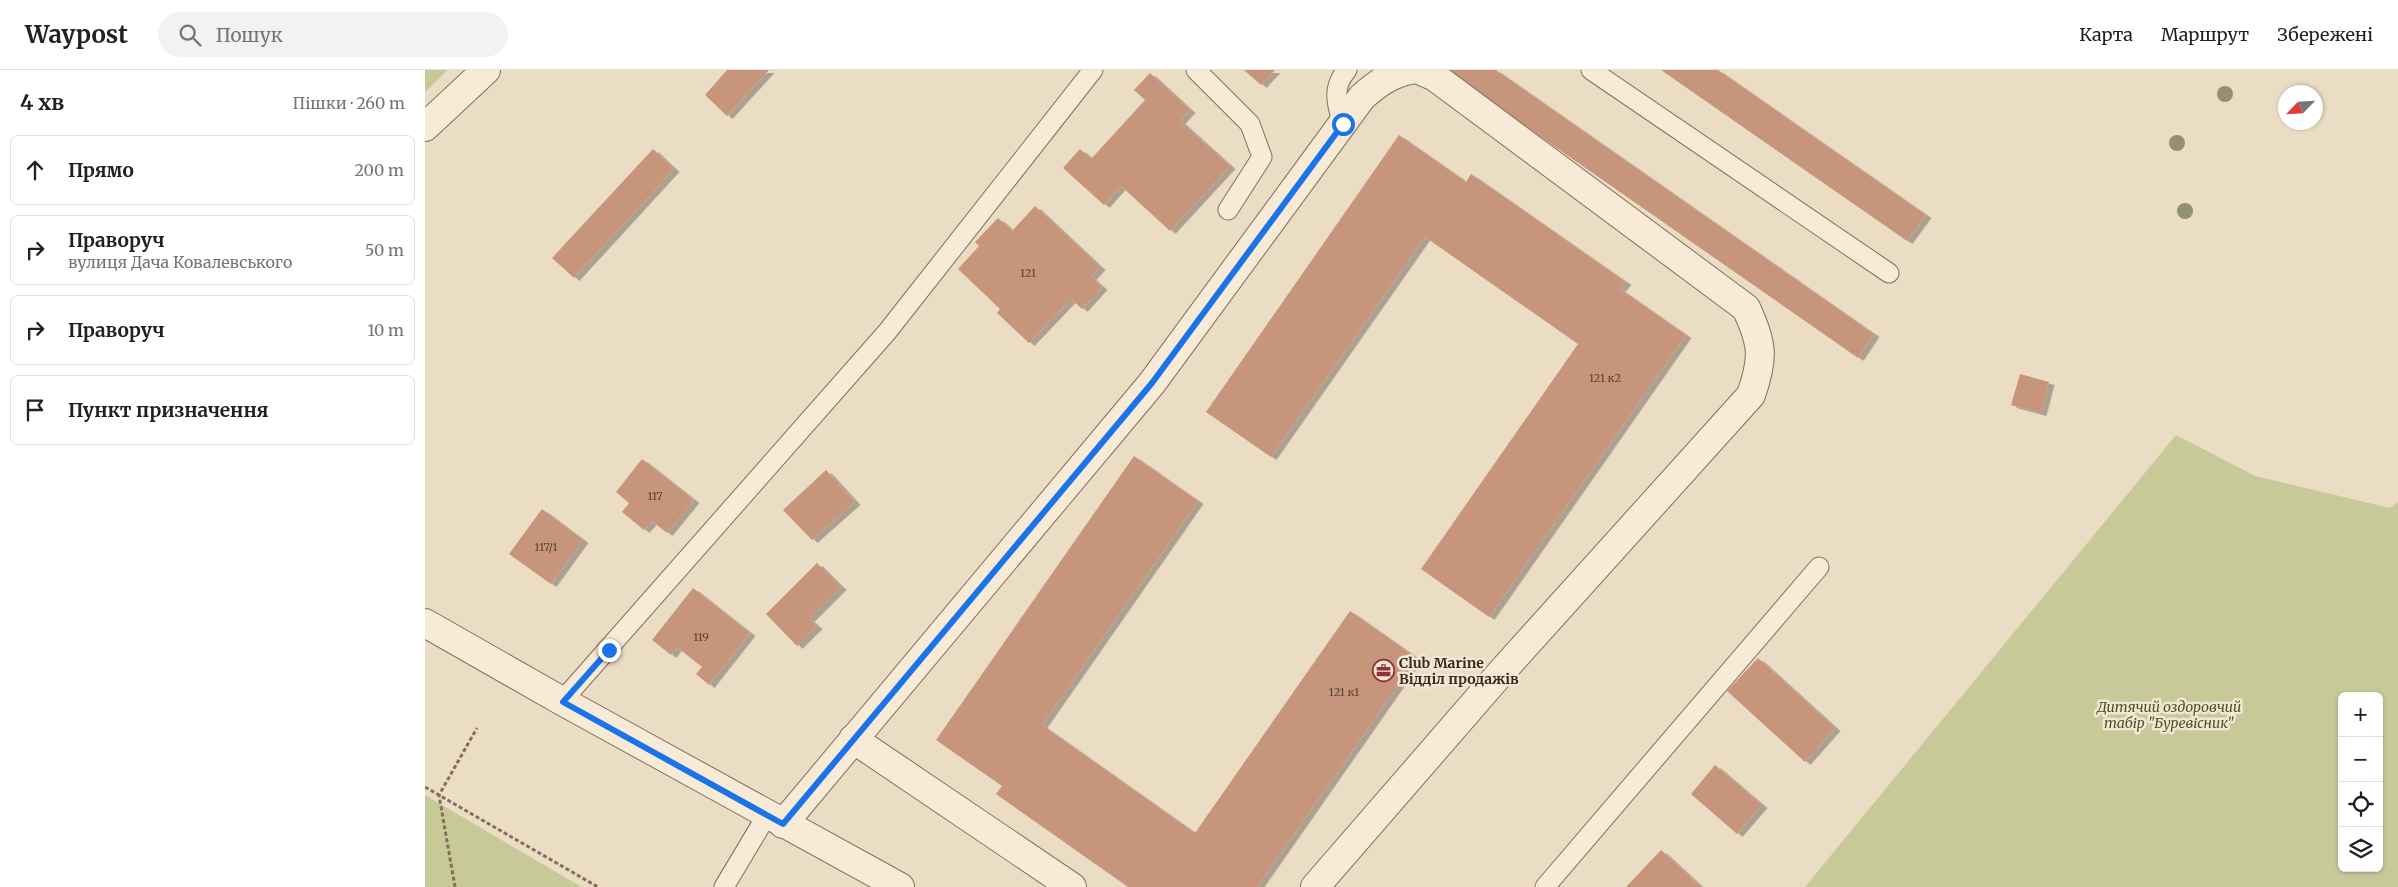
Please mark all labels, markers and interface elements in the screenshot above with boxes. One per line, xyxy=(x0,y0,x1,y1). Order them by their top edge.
search box xyxy=(158,12,508,57)
text: Waypost xyxy=(25,19,128,50)
icon: search xyxy=(176,21,204,49)
text: Пошук xyxy=(216,23,283,47)
text: Карта xyxy=(2079,23,2133,46)
text: Маршрут xyxy=(2161,23,2249,46)
text: Збережені xyxy=(2277,23,2373,46)
north arrow xyxy=(2278,85,2323,130)
text: 4 хв xyxy=(20,89,64,116)
text: Пішки · 260 m xyxy=(293,93,405,113)
route start xyxy=(1332,113,1355,136)
icon: ahead xyxy=(21,156,49,184)
text: Прямо xyxy=(68,158,134,182)
text: 200 m xyxy=(354,160,404,180)
text: Праворуч xyxy=(68,228,165,252)
icon: right xyxy=(21,236,49,264)
text: 50 m xyxy=(365,240,404,260)
text: вулиця Дача Ковалевського xyxy=(68,252,292,272)
house number: 121 xyxy=(1020,266,1036,280)
icon: right xyxy=(21,316,49,344)
text: Праворуч xyxy=(68,318,165,342)
text: 10 m xyxy=(367,320,404,340)
house number: 121 к2 xyxy=(1589,371,1621,385)
icon: arrive xyxy=(21,396,49,424)
text: Пункт призначення xyxy=(68,398,268,422)
house number: 117 xyxy=(647,489,663,503)
house number: 117/1 xyxy=(535,540,558,554)
house number: 119 xyxy=(693,630,709,644)
route end xyxy=(598,639,621,662)
place label: Club Marine Відділ продажів xyxy=(1399,654,1519,688)
office icon: Club Marine Відділ продажів xyxy=(1371,659,1395,683)
house number: 121 к1 xyxy=(1329,685,1359,699)
map controls xyxy=(2338,692,2383,872)
button: + xyxy=(2338,692,2383,737)
park label: Дитячий оздоровчий табір "Буревісник" xyxy=(2096,698,2241,732)
button: − xyxy=(2338,737,2383,782)
button: locate xyxy=(2338,782,2383,827)
button: layers xyxy=(2338,827,2383,872)

